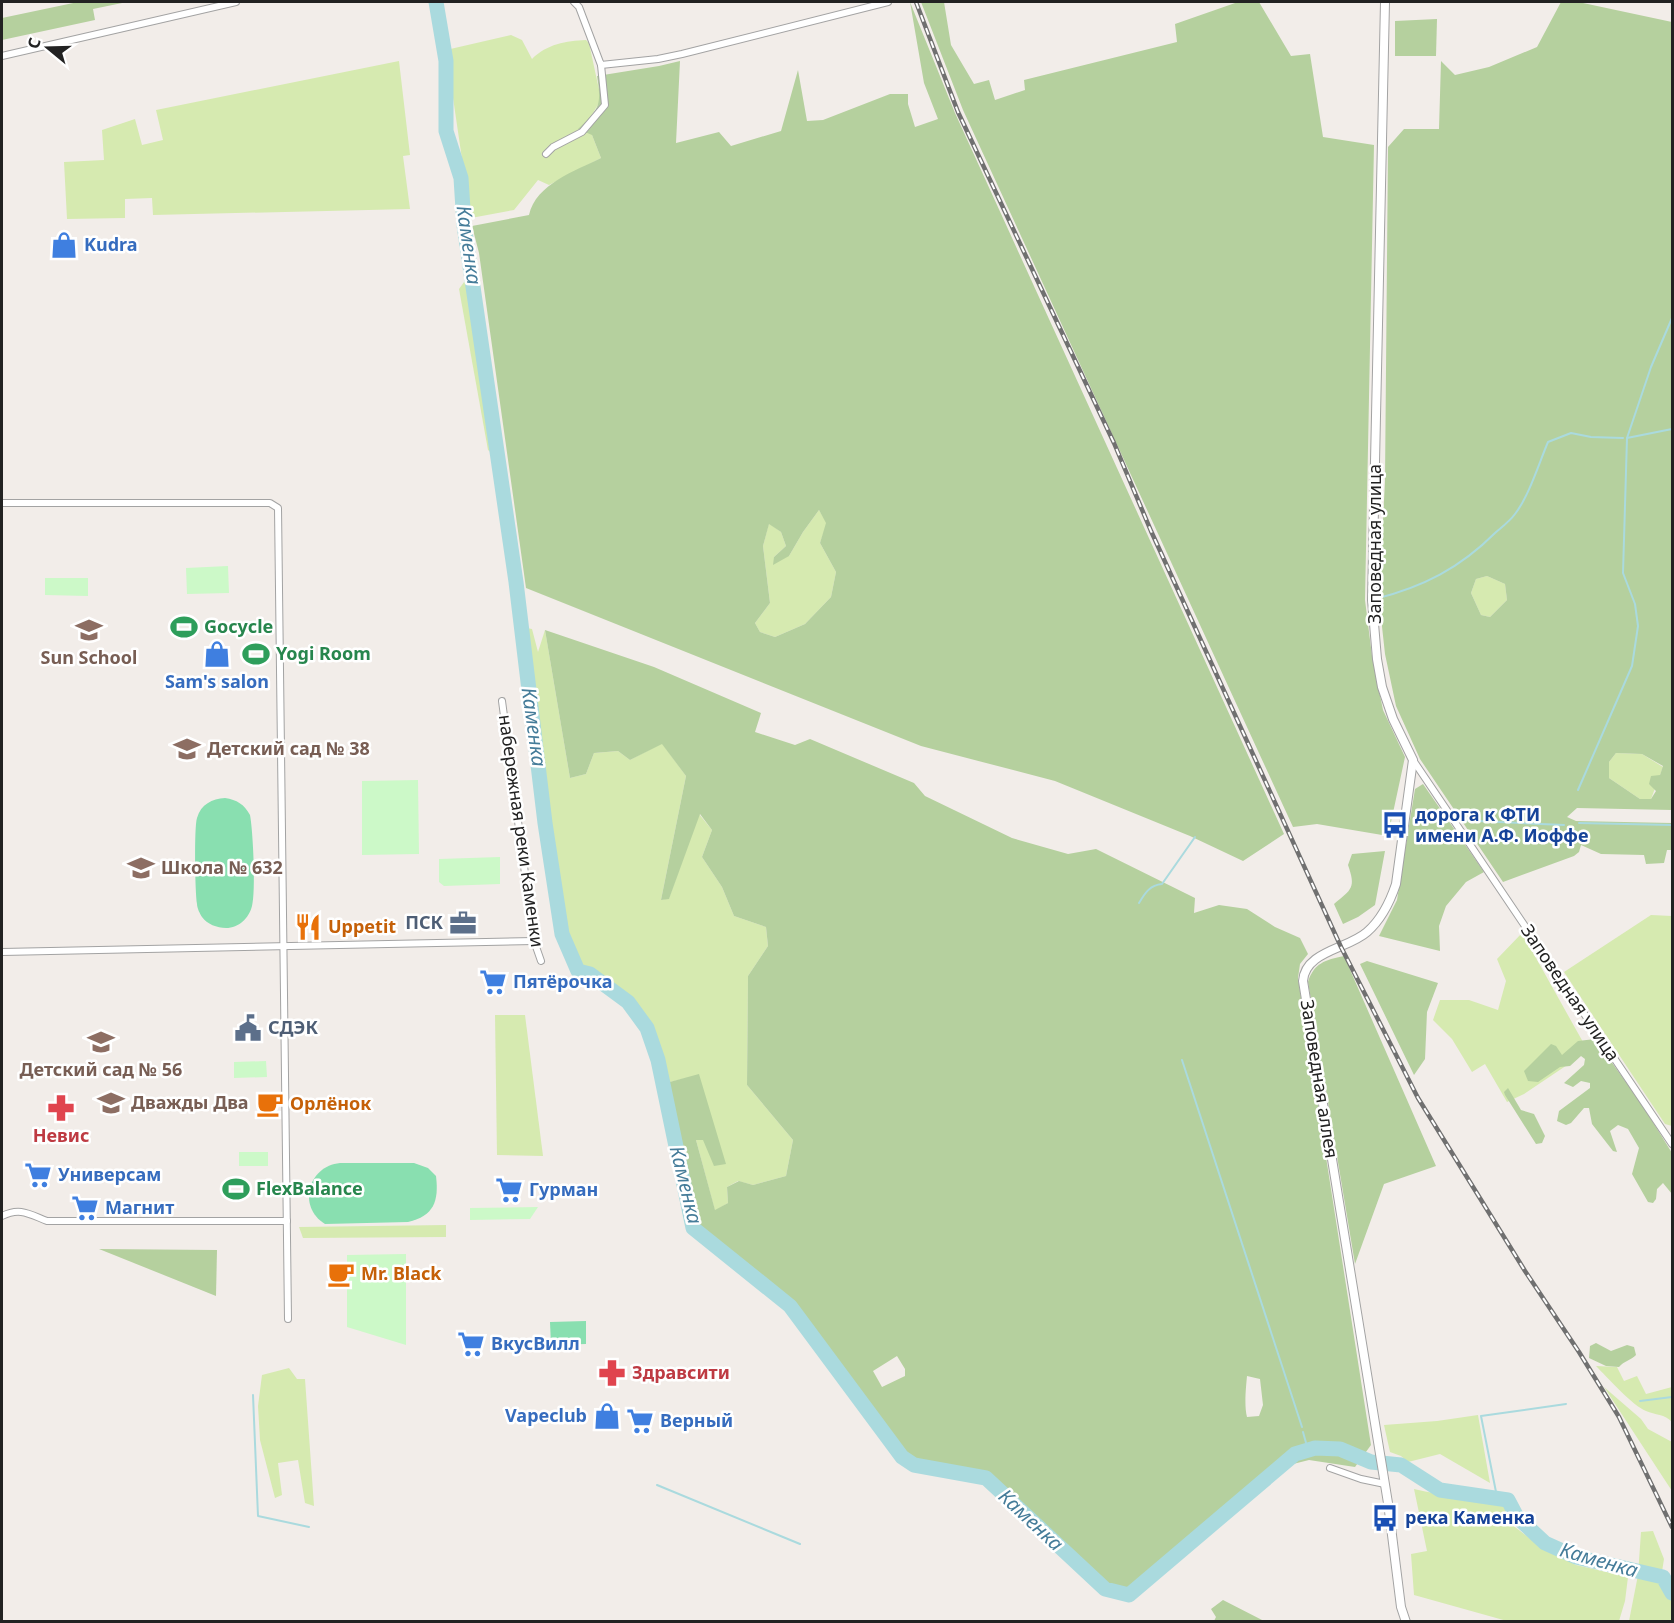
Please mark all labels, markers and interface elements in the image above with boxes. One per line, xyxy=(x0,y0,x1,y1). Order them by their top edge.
north arrow xyxy=(18,18,78,78)
text: С xyxy=(22,35,46,52)
water label: Каменка xyxy=(451,204,488,286)
shop icon: Kudra xyxy=(49,230,79,260)
place label: Kudra xyxy=(84,232,138,256)
street label: Заповедная улица xyxy=(1362,464,1386,624)
sports icon: Gocycle xyxy=(169,612,199,642)
place label: Gocycle xyxy=(204,614,273,638)
school or university icon: Sun School xyxy=(74,615,104,645)
shop icon: Sam's salon xyxy=(202,639,232,669)
sports icon: Yogi Room xyxy=(241,639,271,669)
place label: Yogi Room xyxy=(276,641,371,665)
place label: Sun School xyxy=(41,645,137,669)
place label: Sam's salon xyxy=(165,669,269,693)
water label: Каменка xyxy=(516,686,553,768)
street label: набережная реки Каменки xyxy=(494,713,550,949)
school or university icon: Детский сад № 38 xyxy=(172,734,202,764)
place label: Детский сад № 38 xyxy=(207,736,370,760)
place label: дорога к ФТИ имени А.Ф. Иоффе xyxy=(1415,802,1588,847)
bus stop icon: дорога к ФТИ имени А.Ф. Иоффе xyxy=(1380,810,1410,840)
school or university icon: Школа № 632 xyxy=(126,853,156,883)
place label: Школа № 632 xyxy=(161,855,283,879)
office icon: ПСК xyxy=(448,908,478,938)
place label: ПСК xyxy=(405,910,444,934)
restaurant icon: Uppetit xyxy=(293,912,323,942)
place label: Uppetit xyxy=(328,914,396,938)
street label: Заповедная улица xyxy=(1516,919,1626,1065)
supermarket icon: Пятёрочка xyxy=(478,967,508,997)
place label: Пятёрочка xyxy=(513,969,612,993)
street label: Заповедная аллея xyxy=(1296,998,1344,1160)
public building icon: СДЭК xyxy=(233,1013,263,1043)
place label: СДЭК xyxy=(268,1015,318,1039)
school or university icon: Детский сад № 56 xyxy=(86,1027,116,1057)
place label: Детский сад № 56 xyxy=(20,1057,182,1081)
school or university icon: Дважды Два xyxy=(96,1088,126,1118)
cafe icon: Орлёнок xyxy=(255,1089,285,1119)
place label: Дважды Два xyxy=(131,1090,249,1114)
place label: Орлёнок xyxy=(290,1091,371,1115)
pharmacy icon: Невис xyxy=(46,1093,76,1123)
place label: Невис xyxy=(33,1123,89,1147)
water label: Каменка xyxy=(664,1143,709,1227)
supermarket icon: Универсам xyxy=(23,1160,53,1190)
place label: Универсам xyxy=(58,1162,161,1186)
sports icon: FlexBalance xyxy=(221,1174,251,1204)
supermarket icon: Гурман xyxy=(494,1175,524,1205)
place label: FlexBalance xyxy=(256,1176,363,1200)
place label: Гурман xyxy=(529,1177,598,1201)
supermarket icon: Магнит xyxy=(70,1193,100,1223)
place label: Магнит xyxy=(105,1195,174,1219)
cafe icon: Mr. Black xyxy=(326,1259,356,1289)
place label: Mr. Black xyxy=(361,1261,442,1285)
supermarket icon: ВкусВилл xyxy=(456,1329,486,1359)
place label: ВкусВилл xyxy=(491,1331,580,1355)
pharmacy icon: Здравсити xyxy=(597,1358,627,1388)
place label: Здравсити xyxy=(632,1360,730,1384)
shop icon: Vapeclub xyxy=(592,1401,622,1431)
place label: Vapeclub xyxy=(505,1403,587,1427)
supermarket icon: Верный xyxy=(625,1406,655,1436)
place label: Верный xyxy=(660,1408,733,1432)
water label: Каменка xyxy=(993,1483,1070,1557)
bus stop icon: река Каменка xyxy=(1370,1503,1400,1533)
place label: река Каменка xyxy=(1405,1505,1535,1529)
water label: Каменка xyxy=(1557,1536,1641,1583)

